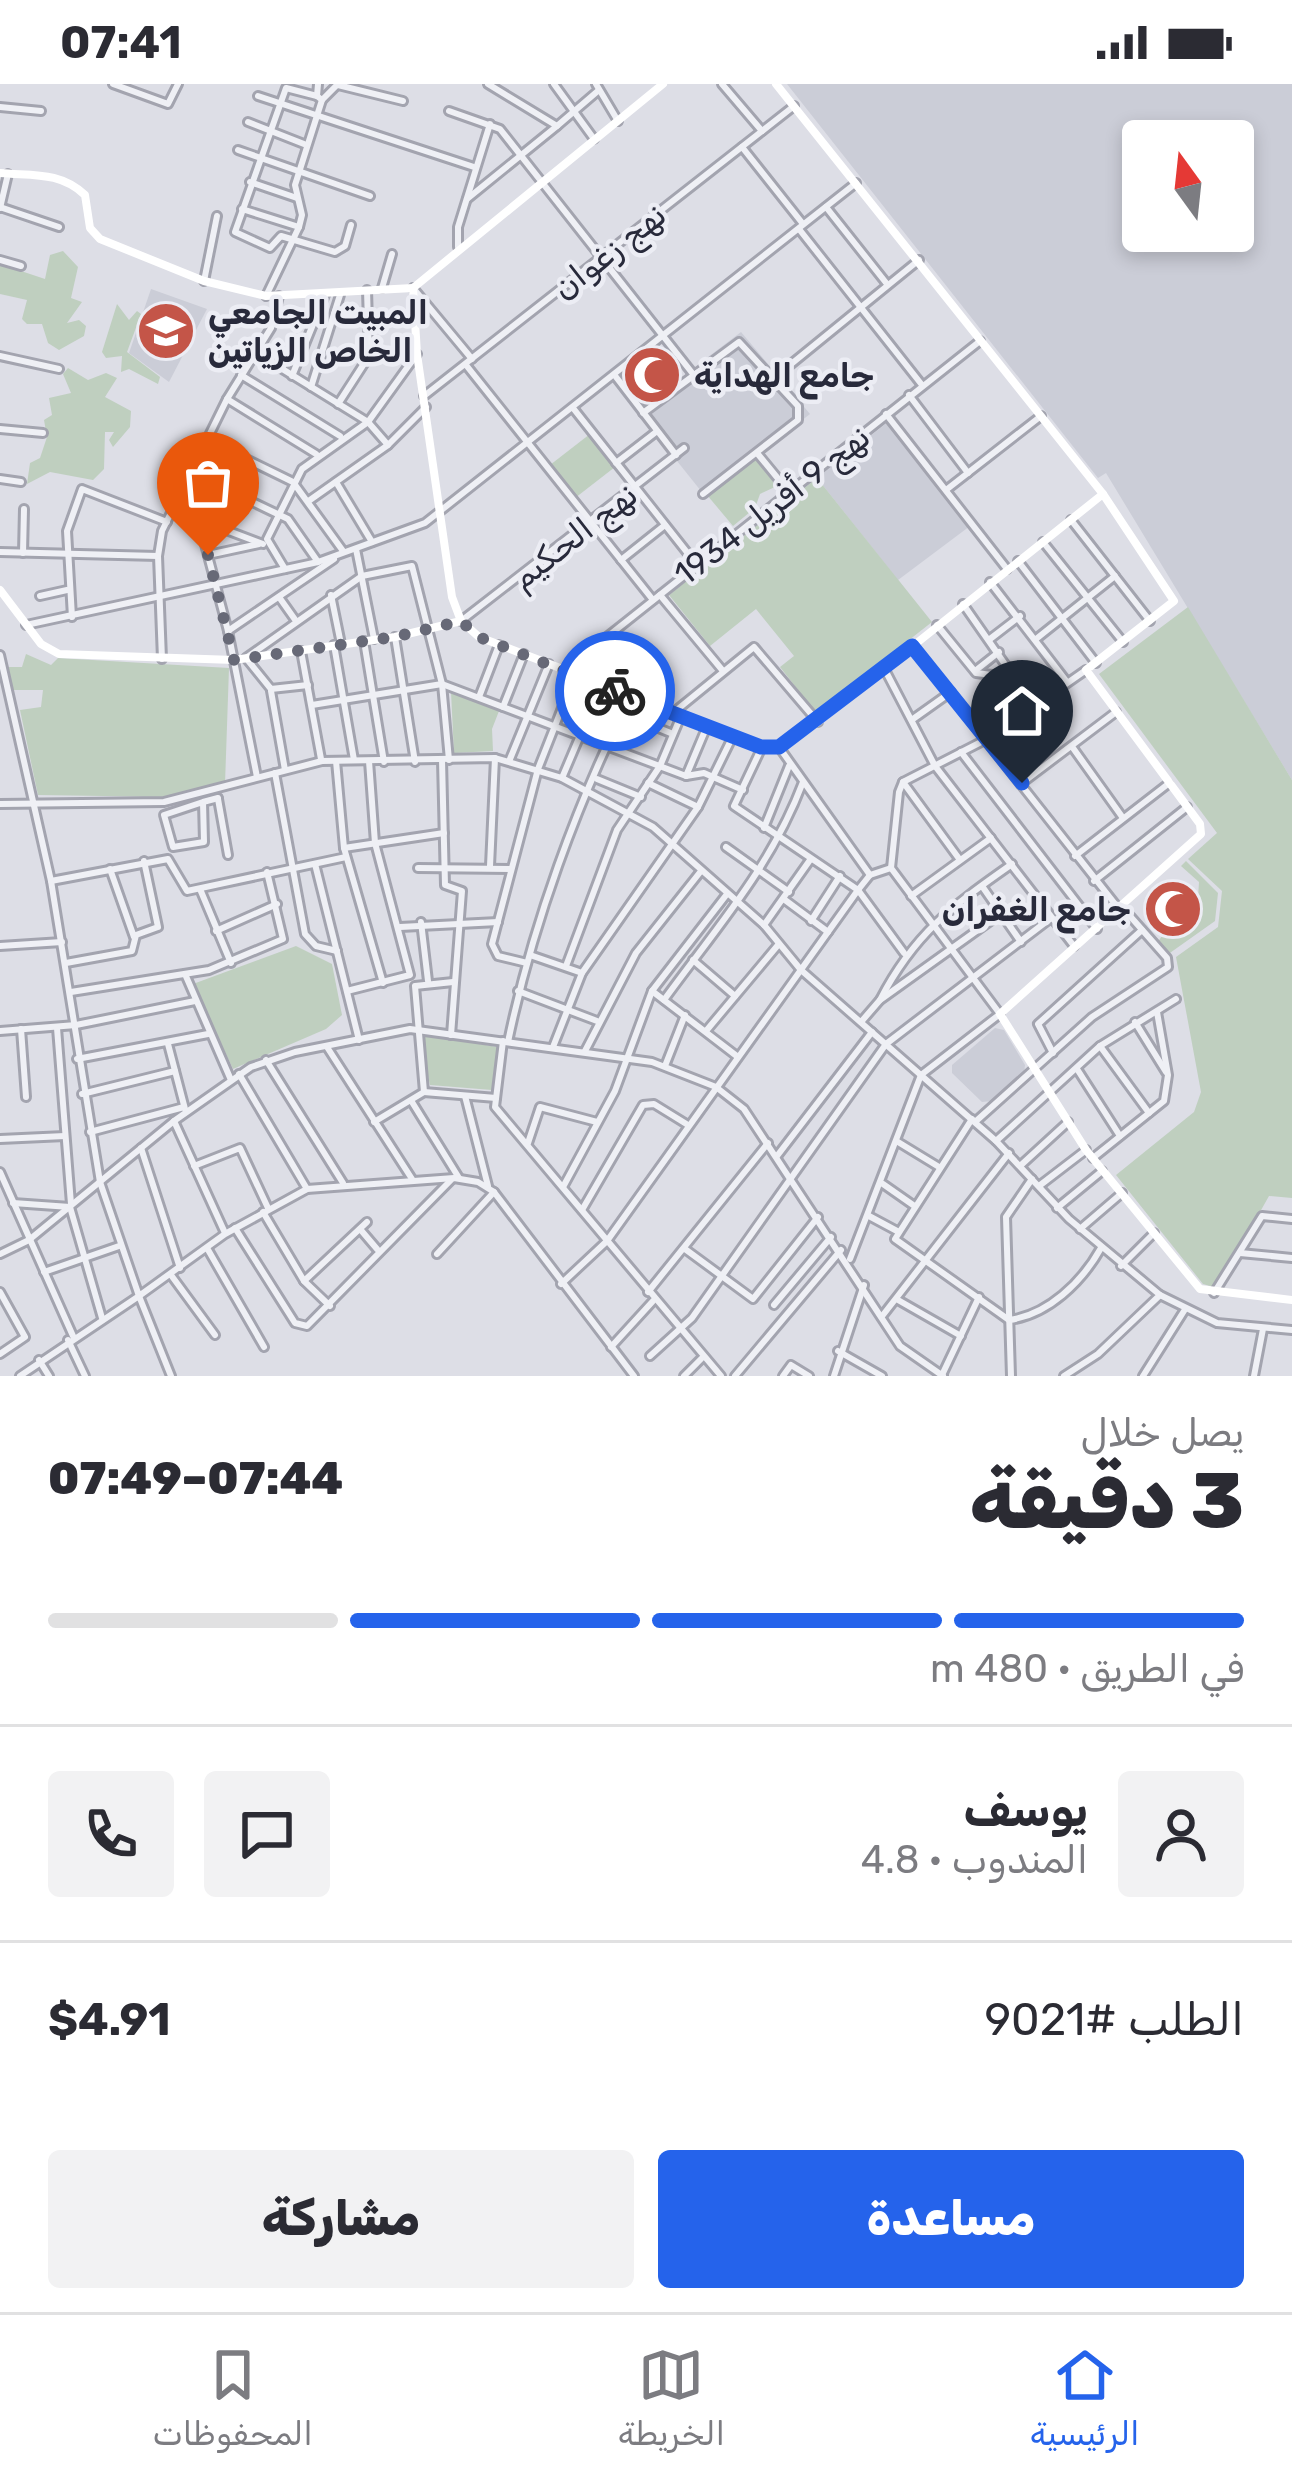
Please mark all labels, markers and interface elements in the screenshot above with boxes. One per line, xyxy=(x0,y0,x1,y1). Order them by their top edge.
text: 07:41 xyxy=(60,16,182,69)
north arrow xyxy=(1122,120,1254,252)
map controls xyxy=(1122,120,1254,252)
street label: نهج زغوان xyxy=(545,195,676,311)
place label: المبيت الجامعي الخاص الزياتين xyxy=(208,293,428,370)
school or university icon: المبيت الجامعي الخاص الزياتين xyxy=(135,300,197,362)
mosque icon: جامع الهداية xyxy=(621,344,683,406)
place label: جامع الهداية xyxy=(694,356,874,400)
street label: نهج 9 أفريل 1934 xyxy=(666,417,880,597)
pin xyxy=(157,432,259,555)
icon: bag xyxy=(175,450,241,516)
street label: نهج الحكيم xyxy=(503,475,647,601)
courier xyxy=(555,631,675,751)
icon: bike xyxy=(582,658,648,724)
pin xyxy=(971,660,1073,783)
icon: home xyxy=(989,678,1055,744)
mosque icon: جامع الغفران xyxy=(1142,878,1204,940)
place label: جامع الغفران xyxy=(942,890,1131,934)
text: يصل خلال xyxy=(1081,1410,1244,1456)
text: 07:44–07:49 xyxy=(48,1452,343,1505)
text: 3 دقيقة xyxy=(970,1454,1244,1547)
text: في الطريق · 480 m xyxy=(930,1646,1244,1692)
button: phone xyxy=(48,1771,174,1897)
button: chat xyxy=(204,1771,330,1897)
button: person xyxy=(1118,1771,1244,1897)
text: يوسف xyxy=(963,1784,1088,1837)
text: المندوب · 4.8 xyxy=(861,1837,1088,1883)
text: $4.91 xyxy=(48,1993,171,2046)
text: الطلب #9021 xyxy=(984,1993,1244,2046)
button: مشاركة xyxy=(48,2150,634,2288)
button: مساعدة xyxy=(658,2150,1244,2288)
tab: المحفوظات xyxy=(152,2342,313,2453)
tab: الخريطة xyxy=(618,2342,725,2453)
tab: الرئيسية xyxy=(1030,2342,1140,2453)

